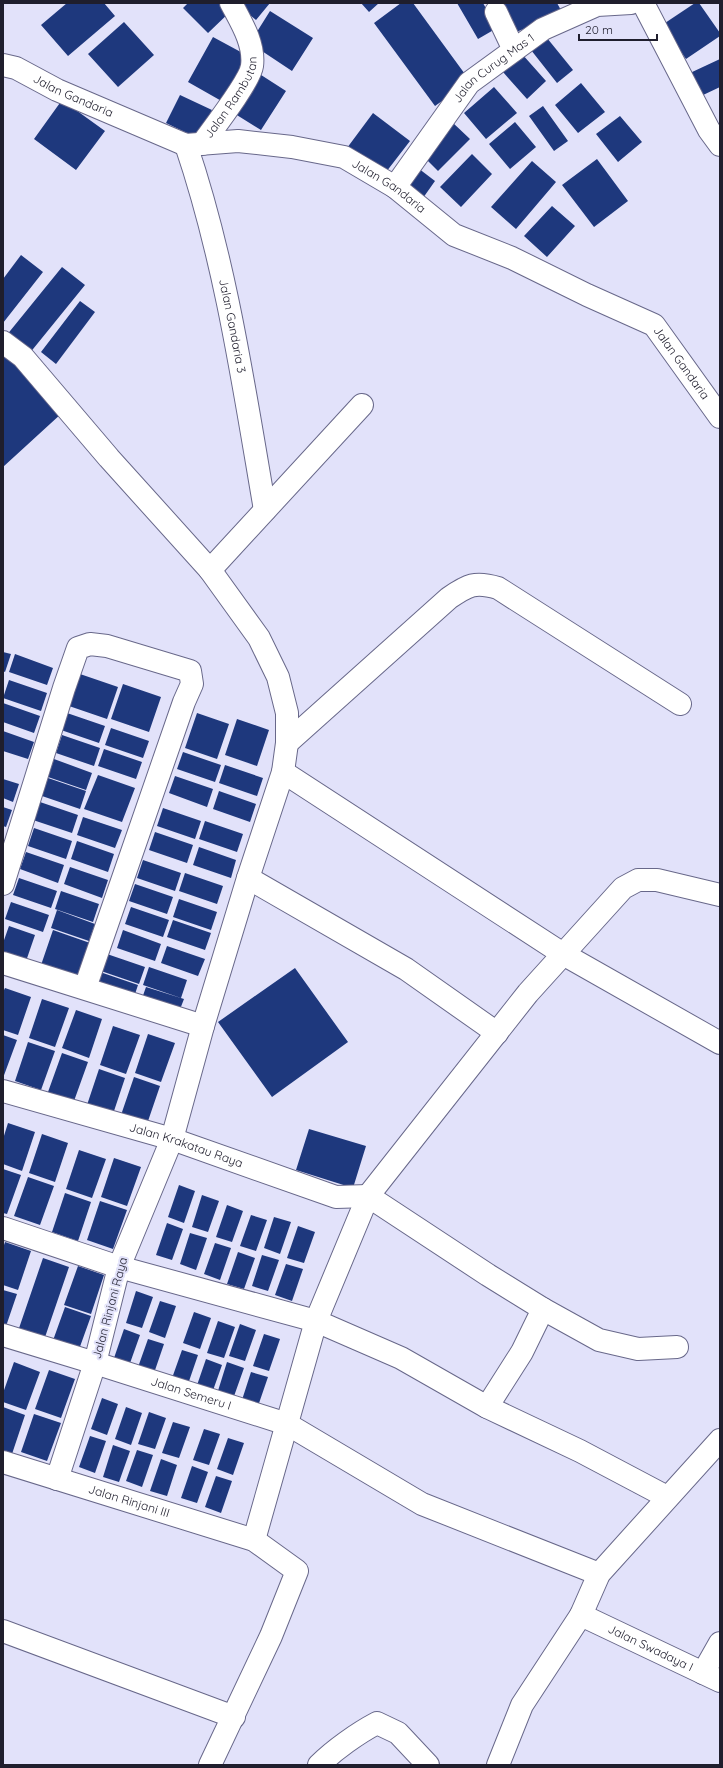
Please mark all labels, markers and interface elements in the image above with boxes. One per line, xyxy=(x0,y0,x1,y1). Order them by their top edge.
scale bar xyxy=(579,16,657,42)
text: 20 m xyxy=(585,22,613,37)
street label: Jalan Curug Mas 1 xyxy=(449,30,537,105)
street label: Jalan Rambutan xyxy=(201,56,259,141)
street label: Jalan Gandaria xyxy=(31,71,116,120)
street label: Jalan Gandaria xyxy=(349,155,429,216)
street label: Jalan Gandaria 3 xyxy=(216,277,249,374)
street label: Jalan Gandaria xyxy=(650,323,713,402)
street label: Jalan Krakatau Raya xyxy=(128,1119,245,1170)
street label: Jalan Rinjani Raya xyxy=(89,1255,130,1360)
street label: Jalan Semeru I xyxy=(149,1373,233,1413)
street label: Jalan Rinjani III xyxy=(87,1481,172,1520)
street label: Jalan Swadaya I xyxy=(606,1621,696,1674)

